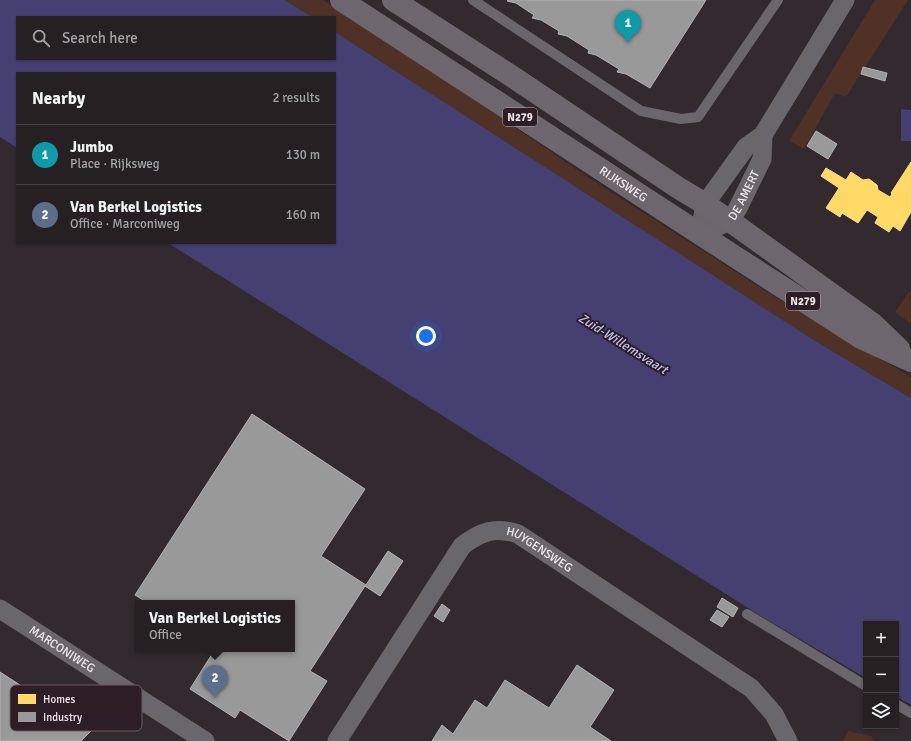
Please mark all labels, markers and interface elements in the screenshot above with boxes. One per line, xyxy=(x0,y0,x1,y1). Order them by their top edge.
pin: 1 xyxy=(615,10,641,43)
search box xyxy=(16,16,336,60)
icon: search xyxy=(30,27,52,49)
text: Search here xyxy=(62,29,138,47)
text: Nearby xyxy=(32,88,85,109)
text: 2 results xyxy=(272,90,320,106)
road number: N279 xyxy=(503,108,537,126)
text: Jumbo xyxy=(70,138,113,156)
text: 1 xyxy=(41,147,49,163)
text: 130 m xyxy=(286,147,320,163)
text: Place · Rijksweg xyxy=(70,156,160,172)
street label: RIJKSWEG xyxy=(596,163,650,205)
street label: DE AMERT xyxy=(725,168,763,223)
text: Van Berkel Logistics xyxy=(70,198,202,216)
text: 2 xyxy=(41,207,49,223)
text: 160 m xyxy=(286,207,320,223)
text: Office · Marconiweg xyxy=(70,216,180,232)
road number: N279 xyxy=(786,292,820,310)
water label: Zuid-Willemsvaart xyxy=(575,310,672,379)
your location xyxy=(416,326,436,346)
street label: HUYGENSWEG xyxy=(505,524,575,575)
popup xyxy=(135,600,295,652)
text: Van Berkel Logistics xyxy=(149,609,281,627)
map controls xyxy=(863,621,899,729)
button: + xyxy=(863,621,899,657)
street label: MARCONIWEG xyxy=(26,622,98,676)
text: Office xyxy=(149,627,182,643)
button: − xyxy=(863,657,899,693)
pin: 2 xyxy=(202,665,228,698)
legend xyxy=(10,685,142,731)
text: Homes xyxy=(43,693,75,706)
button: layers xyxy=(863,693,899,729)
text: Industry xyxy=(43,711,83,724)

